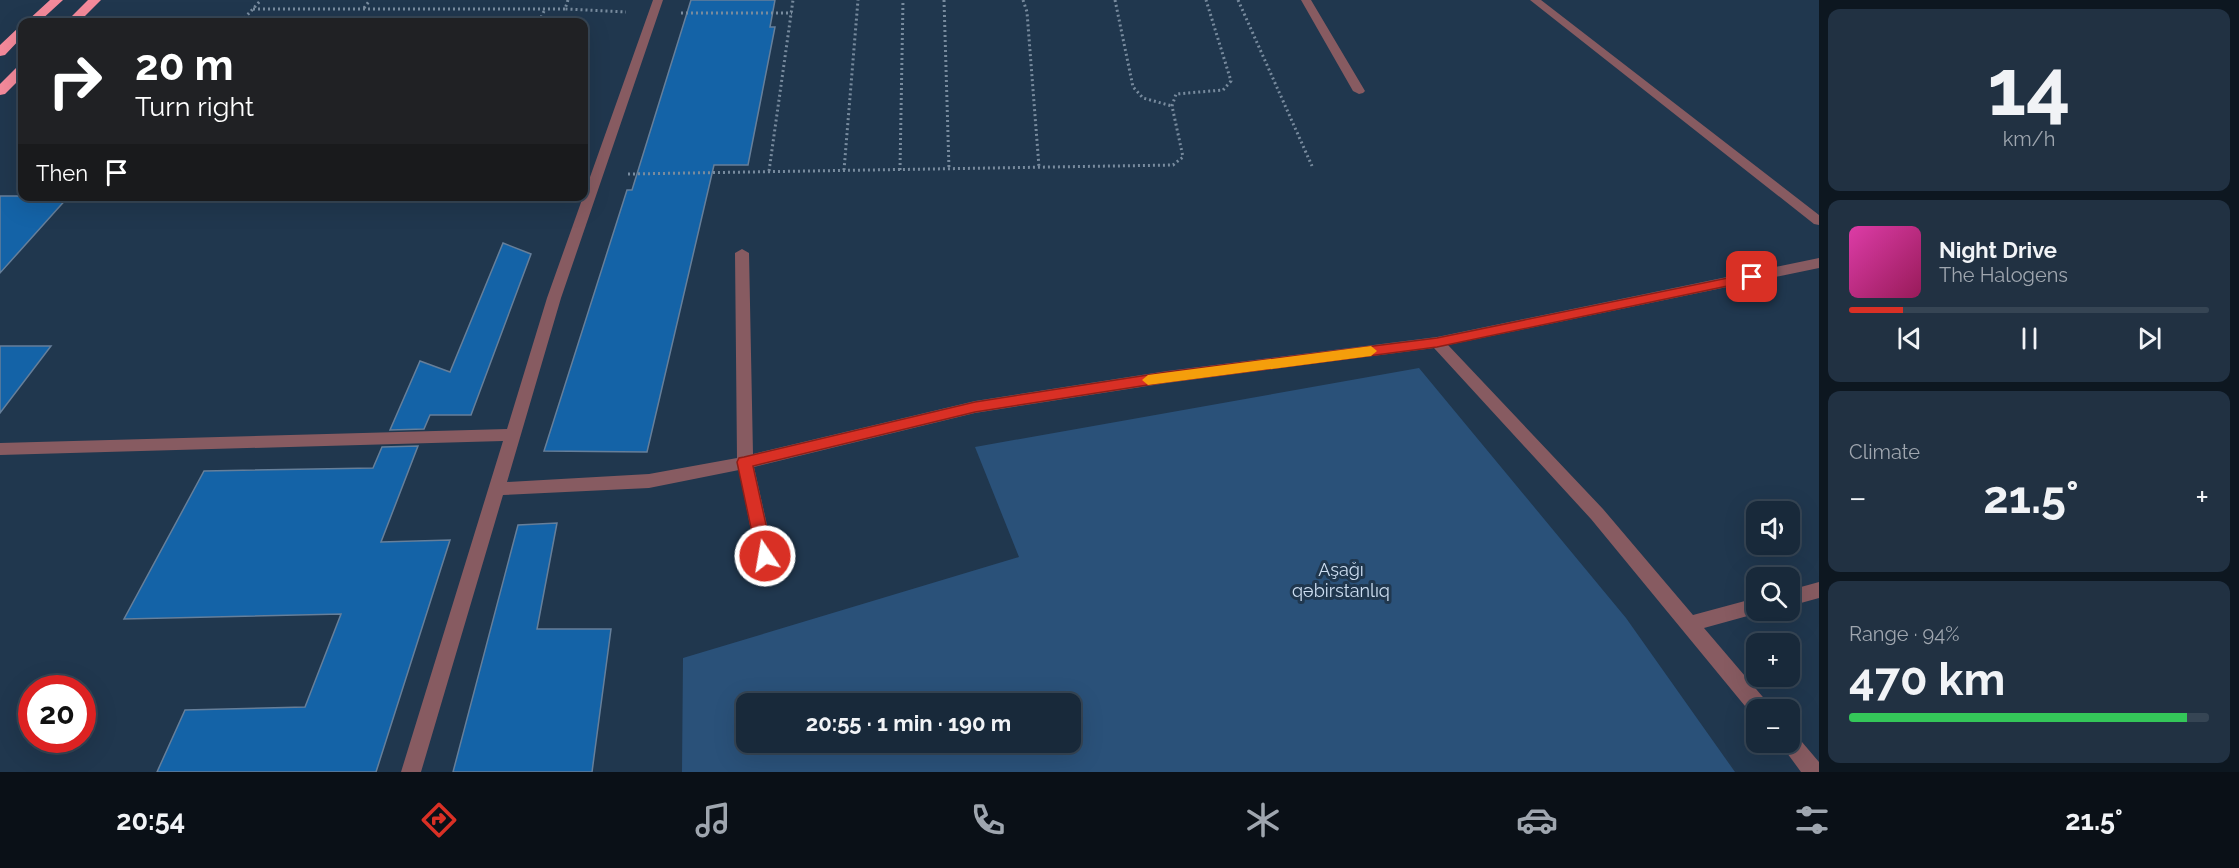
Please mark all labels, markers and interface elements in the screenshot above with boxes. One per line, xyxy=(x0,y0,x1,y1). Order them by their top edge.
text: 20 m xyxy=(135,41,234,90)
icon: right xyxy=(36,42,114,120)
text: 14 xyxy=(1987,42,2071,133)
text: Turn right xyxy=(135,91,254,122)
text: km/h xyxy=(2003,127,2055,151)
icon: arrive xyxy=(100,156,133,189)
text: Then xyxy=(36,160,88,186)
text: Night Drive xyxy=(1939,237,2057,263)
pin xyxy=(1726,251,1777,302)
icon: arrive xyxy=(1735,260,1768,293)
text: The Halogens xyxy=(1939,263,2068,287)
icon: previous xyxy=(1893,322,1926,355)
icon: pause xyxy=(2013,322,2046,355)
icon: next xyxy=(2133,322,2166,355)
text: Climate xyxy=(1849,440,1920,464)
text: 21.5° xyxy=(1983,471,2079,524)
text: − xyxy=(1849,478,1867,517)
text: + xyxy=(2195,478,2209,517)
map controls xyxy=(1746,501,1800,753)
button: sound xyxy=(1746,501,1800,555)
position arrow xyxy=(733,524,797,588)
park label: Aşağı qəbirstanlıq xyxy=(1292,559,1390,601)
button: search xyxy=(1746,567,1800,621)
text: Range · 94% xyxy=(1849,622,1959,646)
button: + xyxy=(1746,633,1800,687)
text: 470 km xyxy=(1849,653,2005,706)
speed limit sign: 20 xyxy=(18,675,96,753)
button: − xyxy=(1746,699,1800,753)
text: 20:55 · 1 min · 190 m xyxy=(806,710,1011,736)
icon: directions xyxy=(418,799,460,841)
icon: music xyxy=(692,799,734,841)
icon: phone xyxy=(967,799,1009,841)
icon: climate xyxy=(1242,799,1284,841)
icon: car xyxy=(1516,799,1558,841)
icon: filters xyxy=(1791,799,1833,841)
text: 20:54 xyxy=(116,805,185,836)
text: 21.5° xyxy=(2065,805,2123,836)

